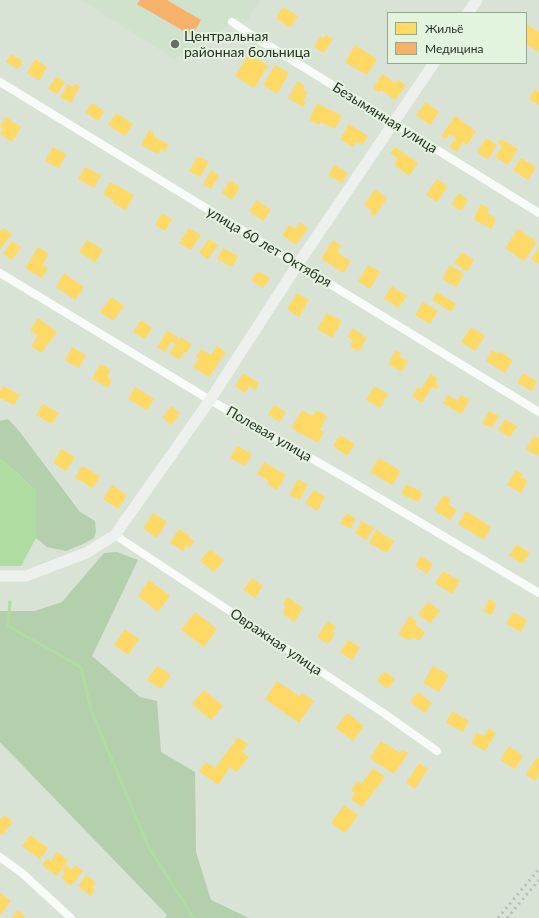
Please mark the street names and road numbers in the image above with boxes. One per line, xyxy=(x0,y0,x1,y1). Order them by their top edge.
street label: Безымянная улица xyxy=(329,79,441,157)
street label: улица 60 лет Октября xyxy=(204,203,334,291)
street label: Полевая улица xyxy=(223,403,315,465)
street label: Овражная улица xyxy=(227,605,325,679)

